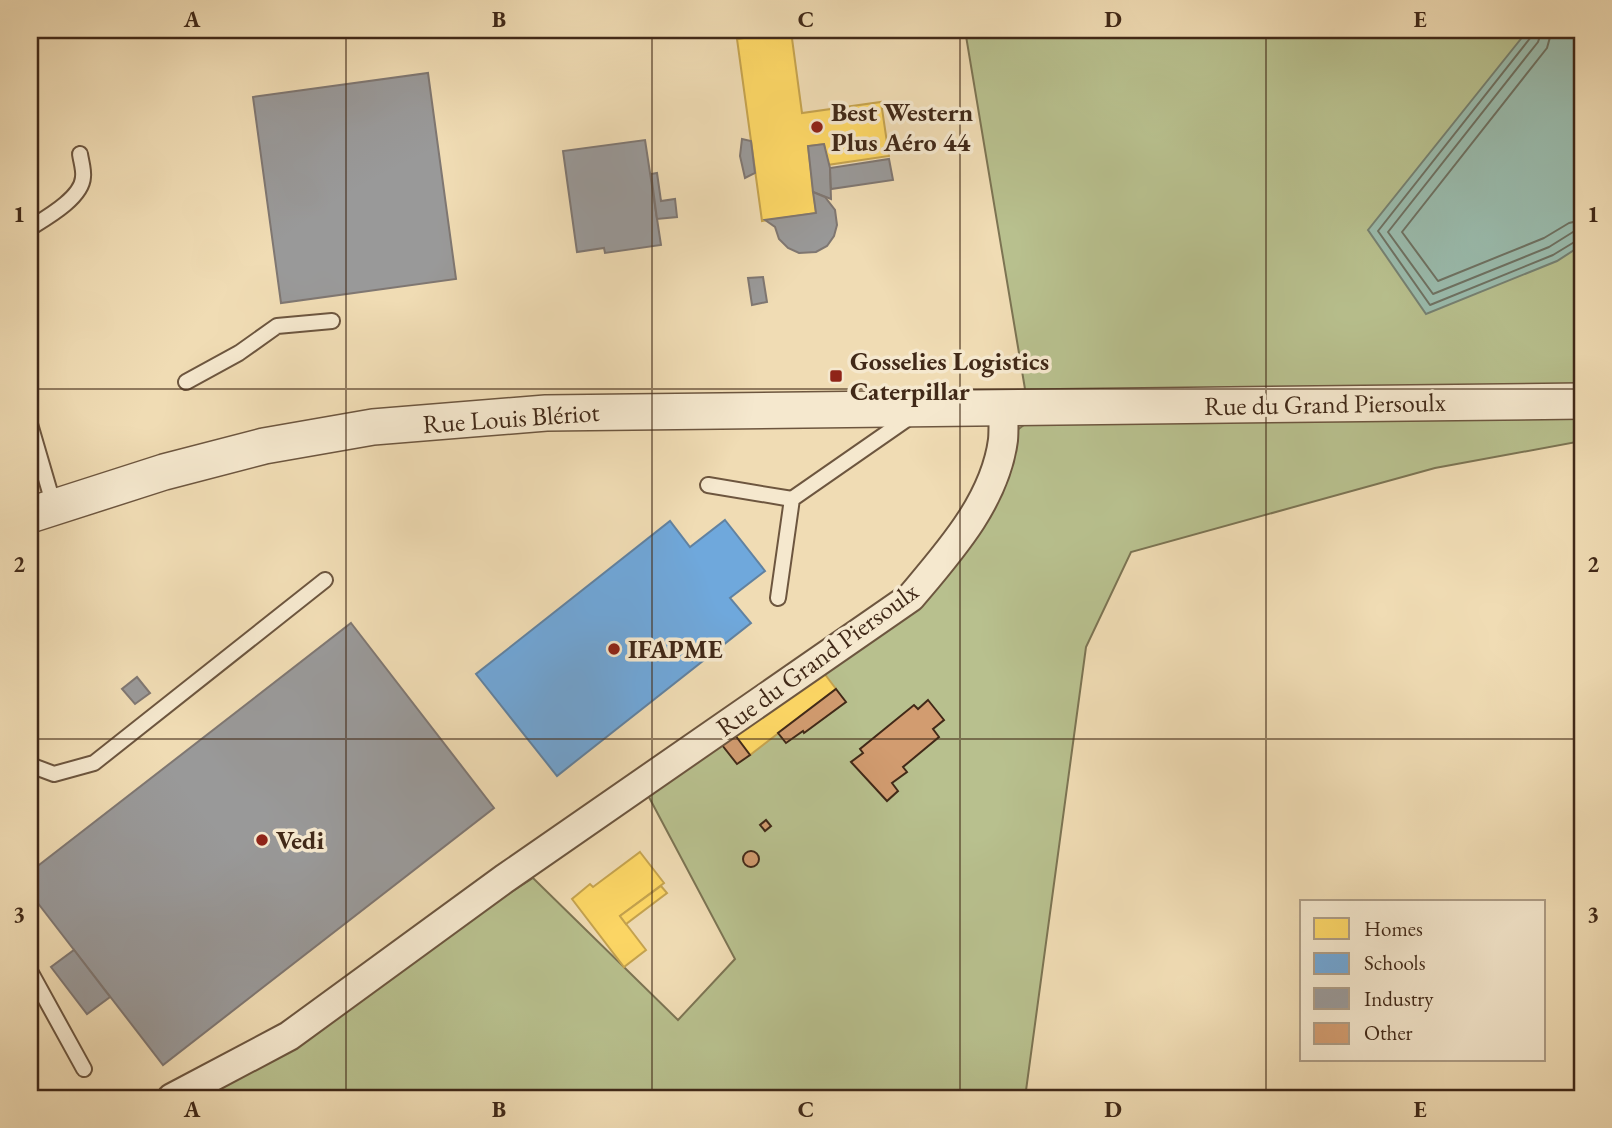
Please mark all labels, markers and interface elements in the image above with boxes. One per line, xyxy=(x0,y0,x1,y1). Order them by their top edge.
text: A xyxy=(183,4,201,34)
text: B xyxy=(492,4,506,34)
text: C xyxy=(798,4,814,34)
text: D xyxy=(1104,4,1122,34)
text: E xyxy=(1413,4,1427,34)
place label: Best Western Plus Aéro 44 xyxy=(831,95,973,159)
marker: Best Western Plus Aéro 44 xyxy=(809,119,825,135)
text: 1 xyxy=(13,199,25,229)
text: 1 xyxy=(1587,199,1599,229)
place label: Gosselies Logistics Caterpillar xyxy=(850,344,1049,408)
marker: Gosselies Logistics Caterpillar xyxy=(828,368,844,384)
street label: Rue du Grand Piersoulx xyxy=(1204,385,1447,423)
street label: Rue Louis Blériot xyxy=(422,395,600,441)
text: 2 xyxy=(13,549,25,579)
text: 2 xyxy=(1587,549,1599,579)
street label: Rue du Grand Piersoulx xyxy=(709,574,925,744)
place label: IFAPME xyxy=(628,632,723,666)
marker: IFAPME xyxy=(606,641,622,657)
place label: Vedi xyxy=(276,823,325,857)
marker: Vedi xyxy=(254,832,270,848)
text: 3 xyxy=(13,899,25,929)
text: 3 xyxy=(1587,899,1599,929)
legend xyxy=(1300,900,1546,1062)
text: Homes xyxy=(1364,915,1423,942)
text: Schools xyxy=(1364,949,1426,976)
text: Industry xyxy=(1364,985,1434,1012)
text: Other xyxy=(1364,1019,1413,1046)
text: A xyxy=(183,1094,201,1124)
text: B xyxy=(492,1094,506,1124)
text: C xyxy=(798,1094,814,1124)
text: D xyxy=(1104,1094,1122,1124)
text: E xyxy=(1413,1094,1427,1124)

